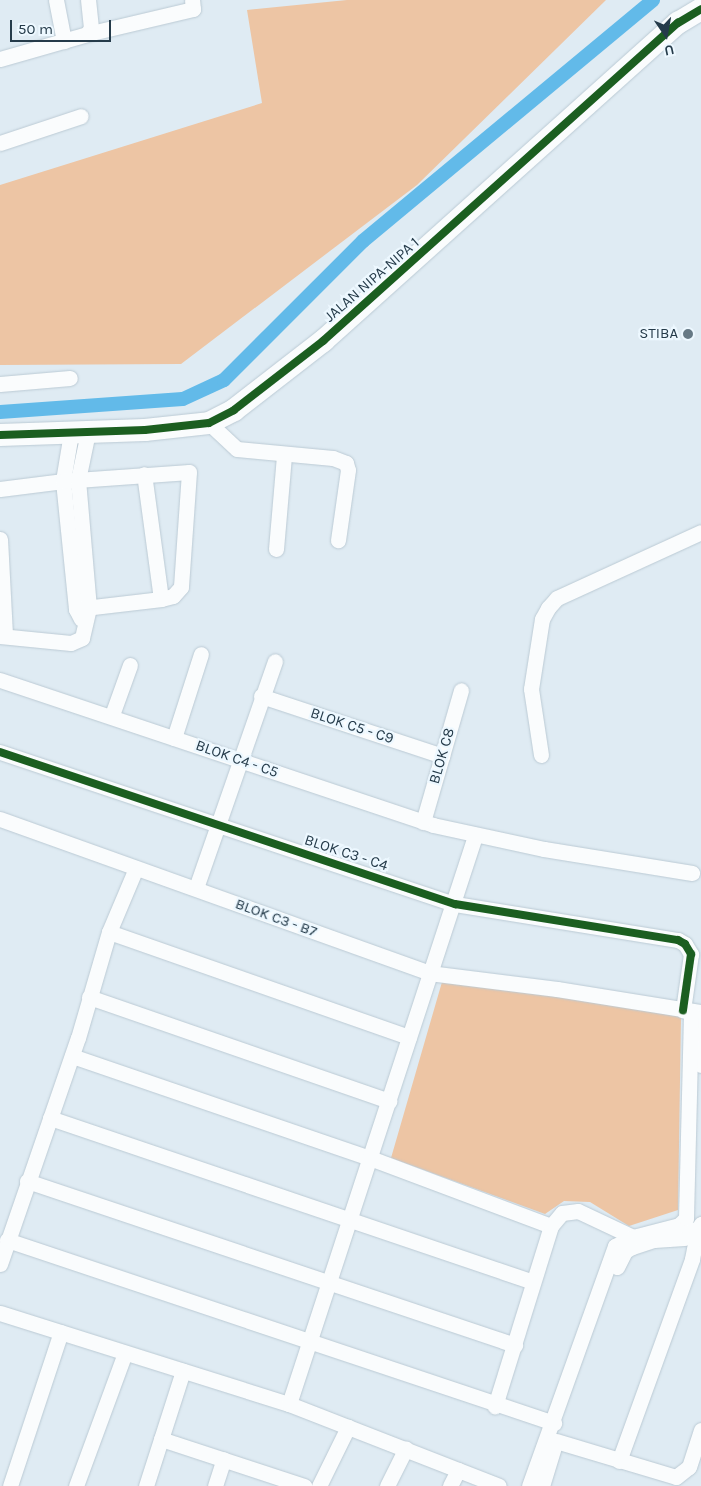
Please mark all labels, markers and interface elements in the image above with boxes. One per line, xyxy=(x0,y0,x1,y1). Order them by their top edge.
scale bar xyxy=(12,10,114,42)
north arrow xyxy=(641,10,691,60)
text: 50 m xyxy=(18,20,53,38)
text: U xyxy=(663,41,676,59)
street label: JALAN NIPA-NIPA 1 xyxy=(321,234,423,326)
place label: STIBA xyxy=(639,325,678,343)
marker: STIBA xyxy=(682,328,694,340)
street label: BLOK C5 - C9 xyxy=(308,704,396,748)
street label: BLOK C8 xyxy=(425,726,459,786)
street label: BLOK C4 - C5 xyxy=(193,736,281,782)
street label: BLOK C3 - C4 xyxy=(302,831,390,875)
street label: BLOK C3 - B7 xyxy=(233,895,319,941)

